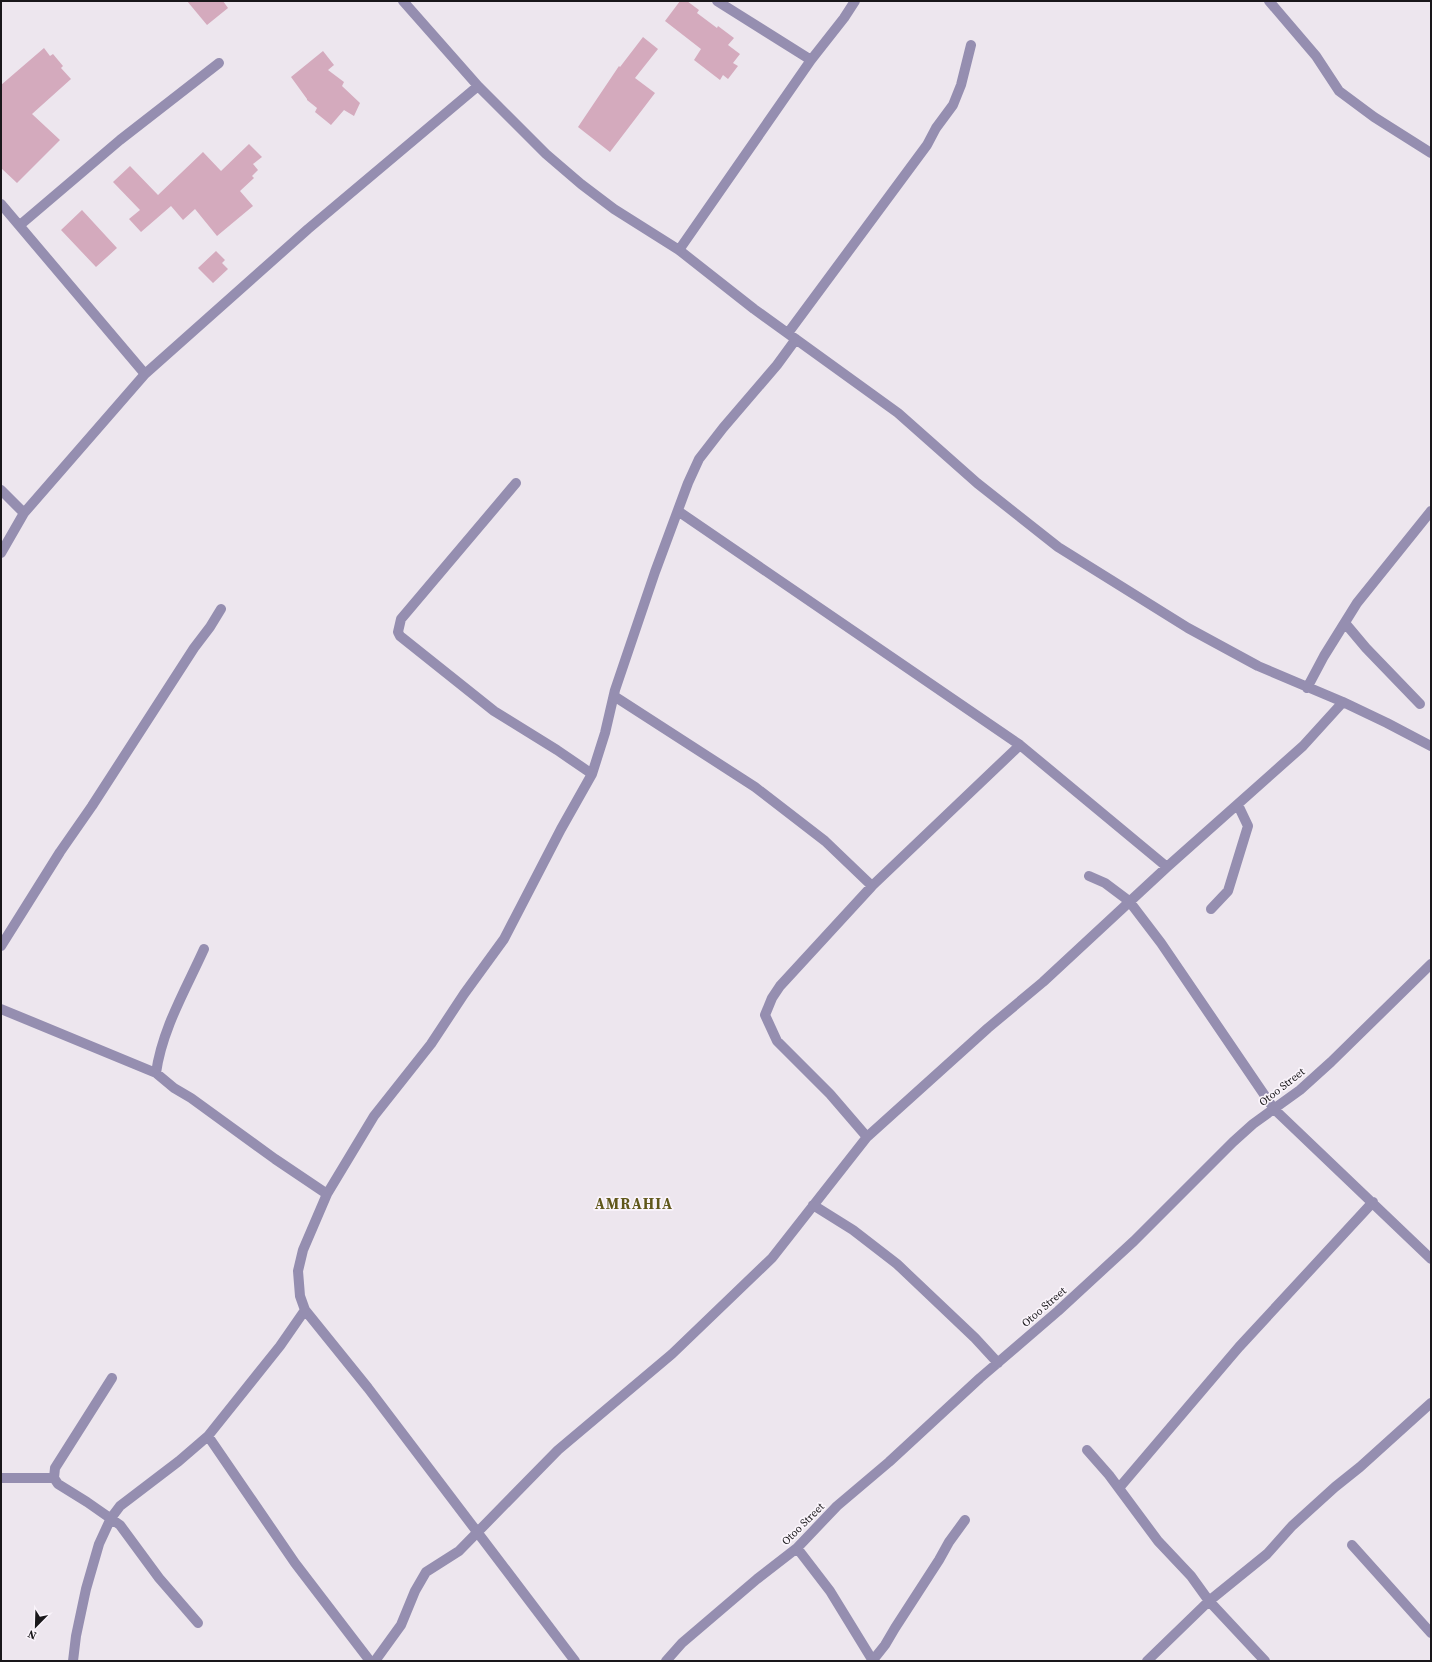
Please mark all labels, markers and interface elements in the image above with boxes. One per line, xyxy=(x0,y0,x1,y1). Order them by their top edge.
street label: Otoo Street xyxy=(1256,1064,1308,1110)
district label: AMRAHIA xyxy=(595,1193,673,1214)
street label: Otoo Street xyxy=(1019,1283,1070,1331)
street label: Otoo Street xyxy=(778,1499,828,1549)
north arrow xyxy=(16,1606,56,1646)
text: N xyxy=(26,1626,39,1643)

